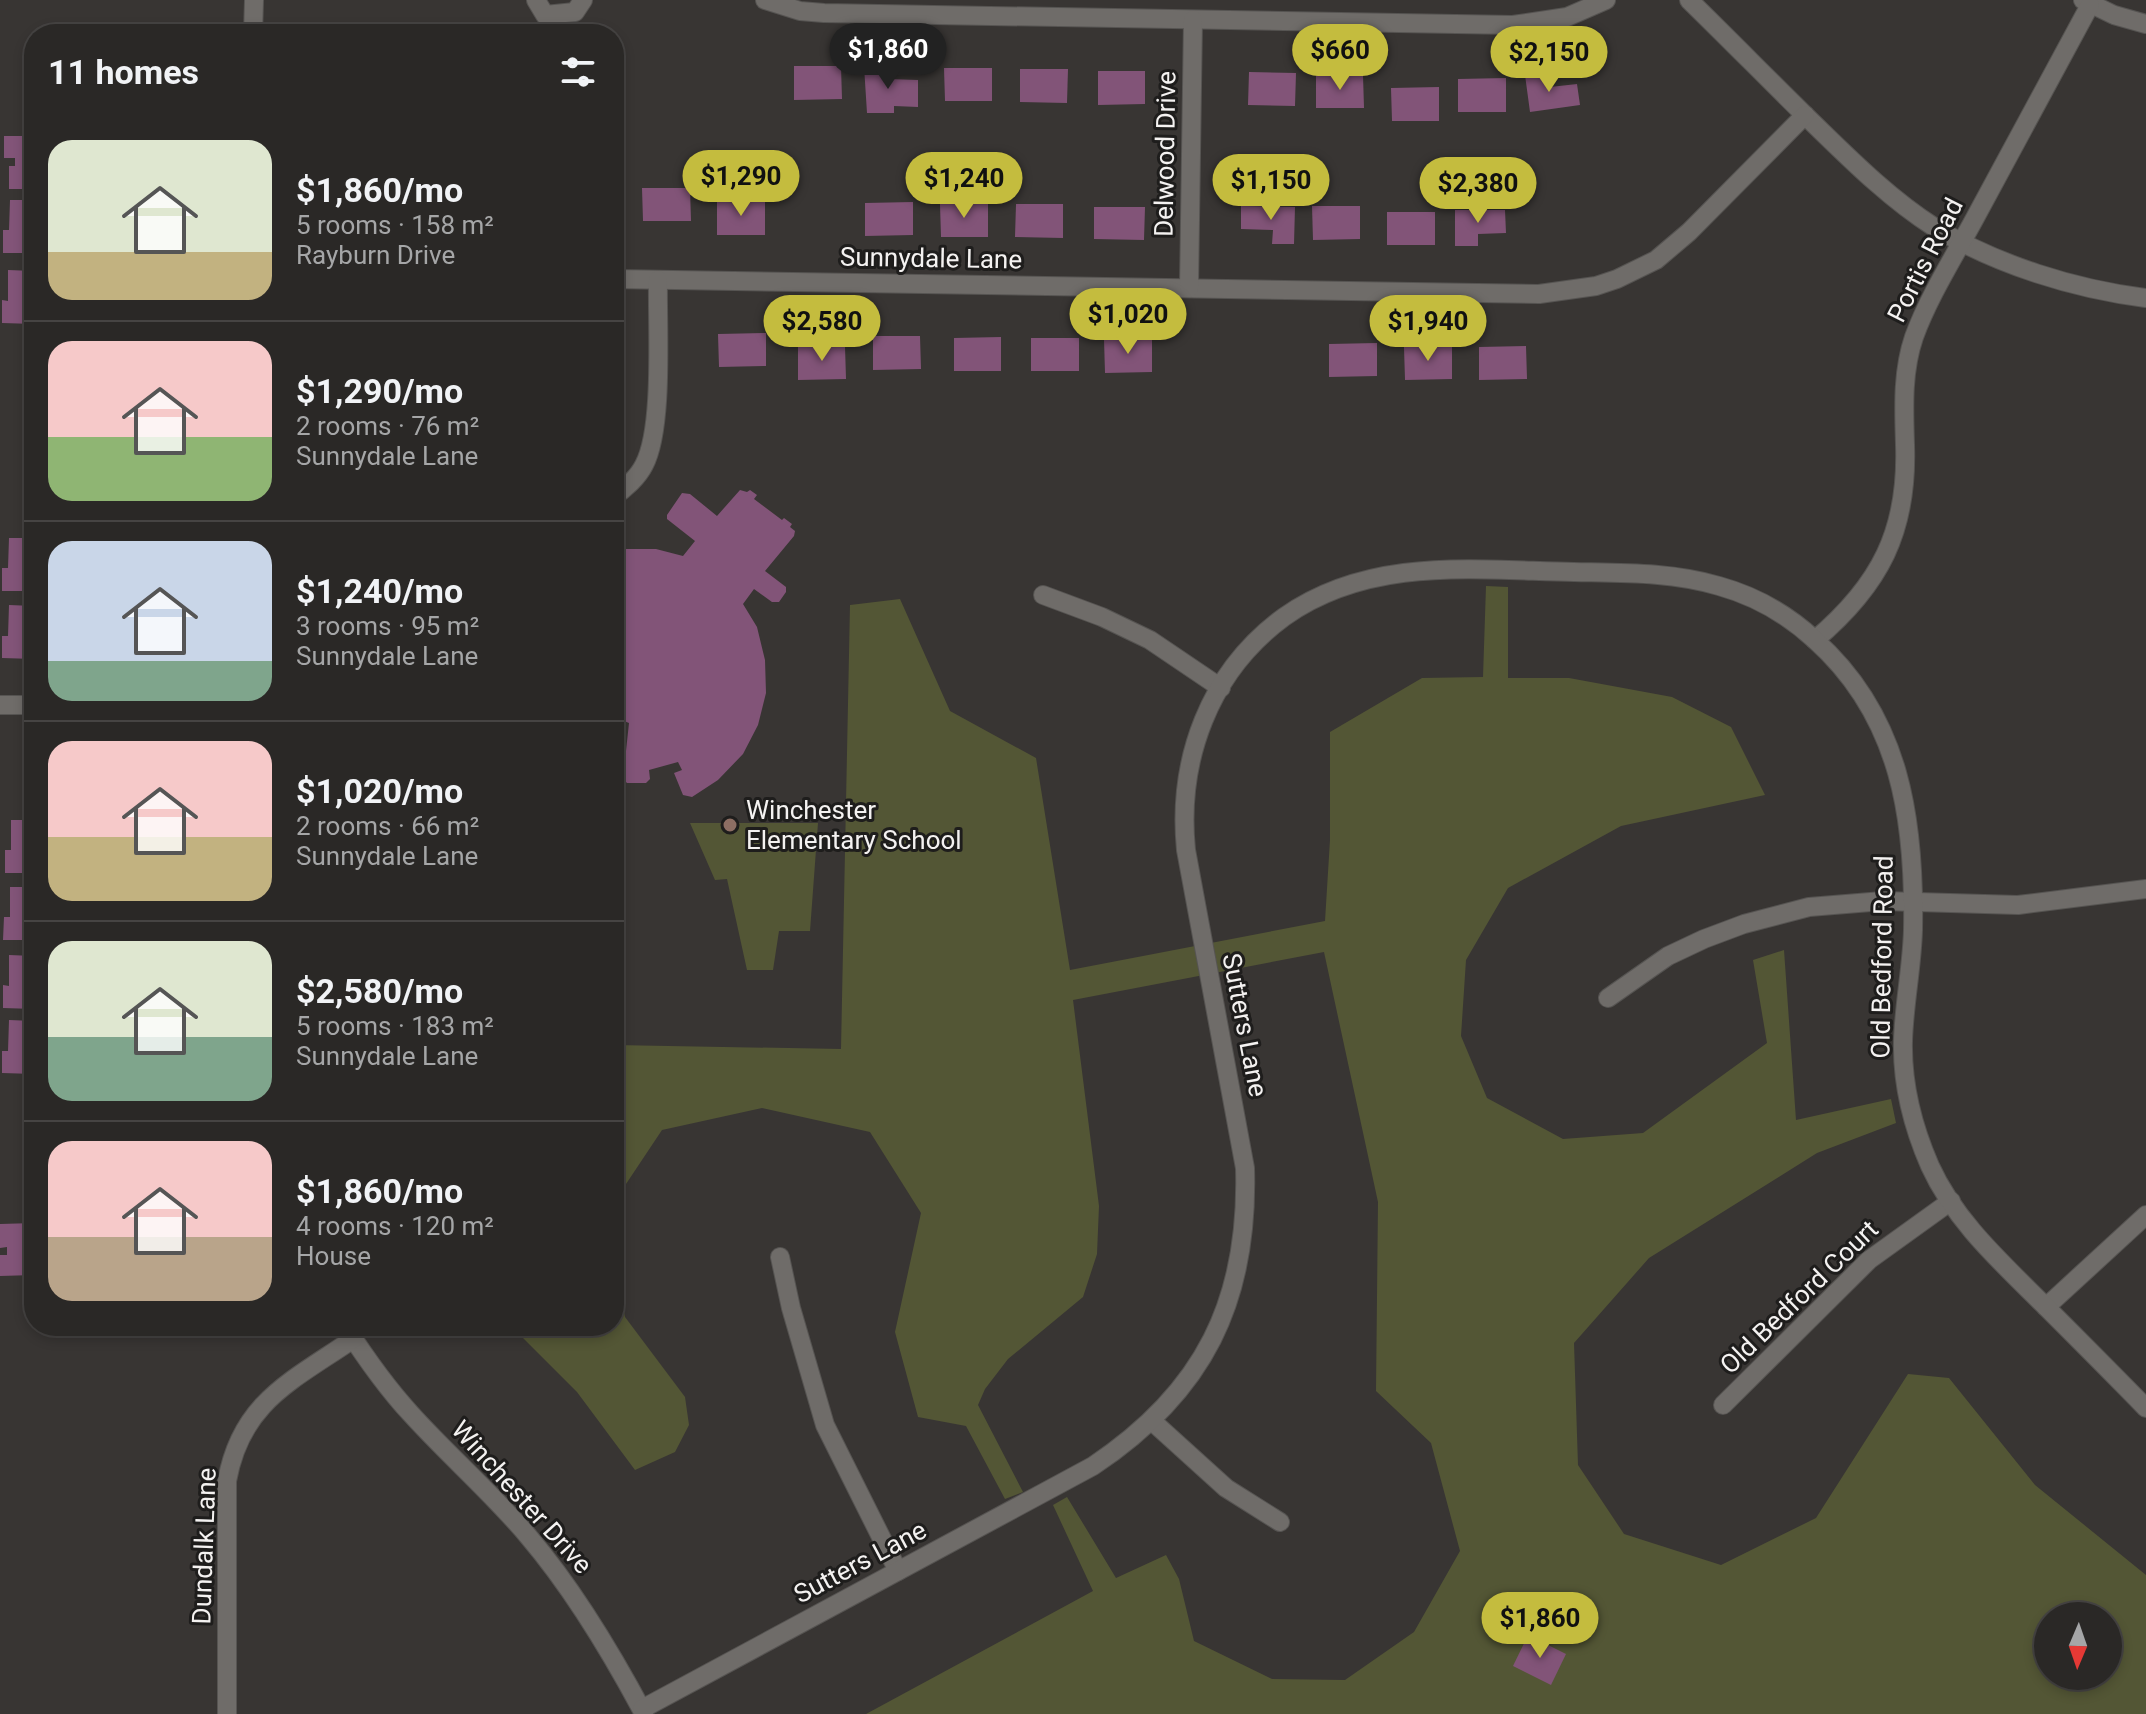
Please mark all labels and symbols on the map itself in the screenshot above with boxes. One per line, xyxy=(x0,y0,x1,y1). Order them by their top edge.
pin: $1,860 xyxy=(823,23,953,91)
pin: $660 xyxy=(1293,24,1387,92)
pin: $2,150 xyxy=(1484,26,1614,94)
street label: Delwood Drive xyxy=(1149,71,1181,237)
pin: $1,290 xyxy=(676,150,806,218)
pin: $1,240 xyxy=(899,152,1029,220)
pin: $1,150 xyxy=(1206,154,1336,222)
pin: $2,380 xyxy=(1413,157,1543,225)
street label: Portis Road xyxy=(1881,193,1969,327)
street label: Sunnydale Lane xyxy=(840,241,1022,275)
pin: $1,020 xyxy=(1063,288,1193,356)
pin: $2,580 xyxy=(757,295,887,363)
pin: $1,940 xyxy=(1363,295,1493,363)
place label: Winchester Elementary School xyxy=(746,795,962,855)
marker: Winchester Elementary School xyxy=(721,816,739,834)
street label: Old Bedford Road xyxy=(1865,855,1899,1059)
street label: Sutters Lane xyxy=(1216,951,1274,1099)
street label: Old Bedford Court xyxy=(1714,1214,1884,1380)
street label: Winchester Drive xyxy=(446,1415,598,1579)
street label: Dundalk Lane xyxy=(186,1467,222,1625)
street label: Sutters Lane xyxy=(789,1515,931,1609)
pin: $1,860 xyxy=(1475,1592,1605,1660)
north arrow xyxy=(2034,1602,2122,1690)

